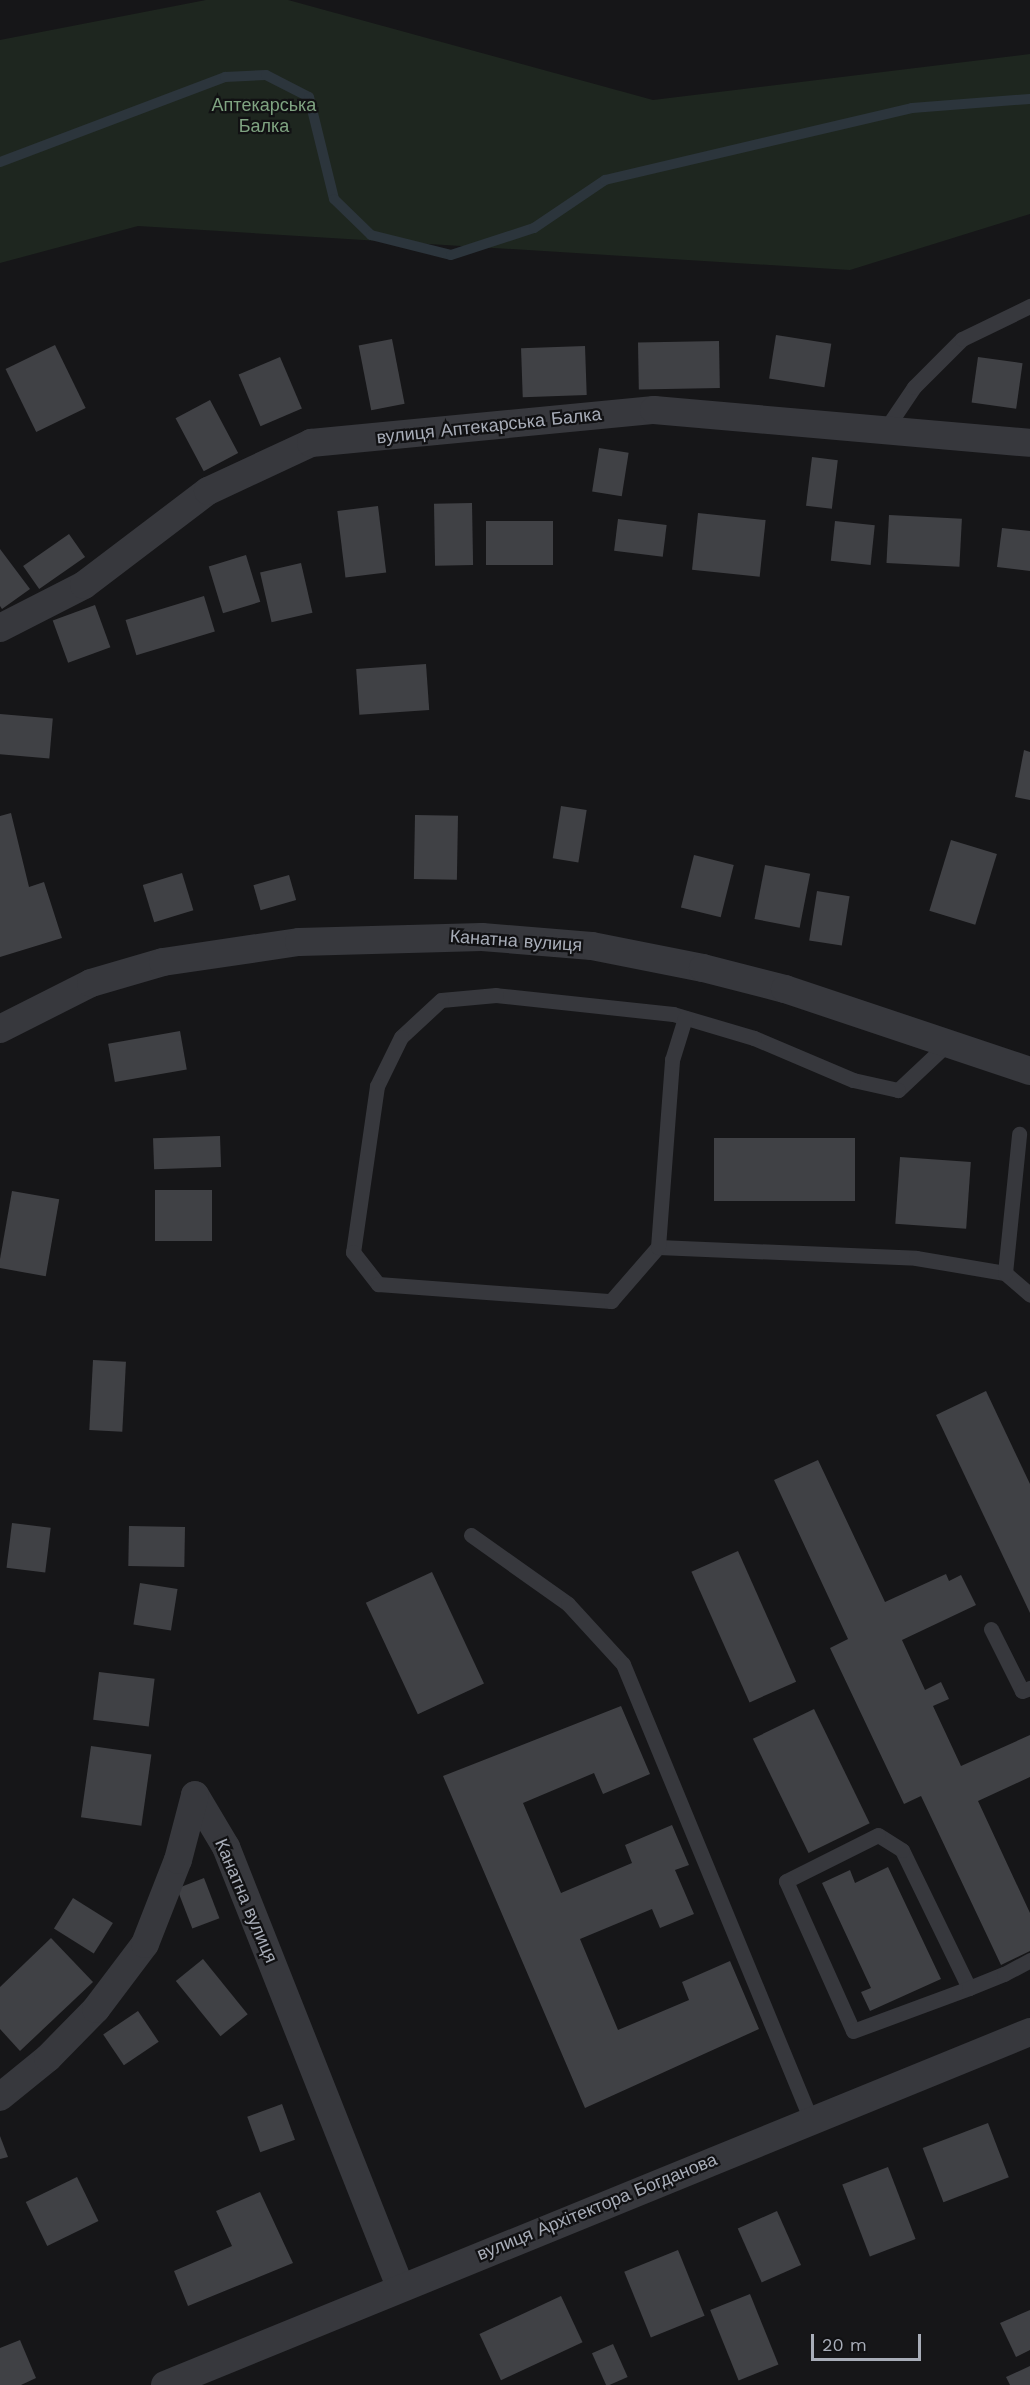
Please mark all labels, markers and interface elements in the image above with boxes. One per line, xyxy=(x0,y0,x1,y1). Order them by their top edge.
park label: Аптекарська Балка xyxy=(212,95,316,138)
street label: вулиця Аптекарська Балка xyxy=(375,403,603,449)
street label: Канатна вулиця xyxy=(449,926,583,956)
street label: Канатна вулиця xyxy=(210,1836,282,1966)
street label: вулиця Архітектора Богданова xyxy=(474,2149,720,2265)
scale bar xyxy=(814,2322,924,2360)
text: 20 m xyxy=(822,2334,867,2355)

